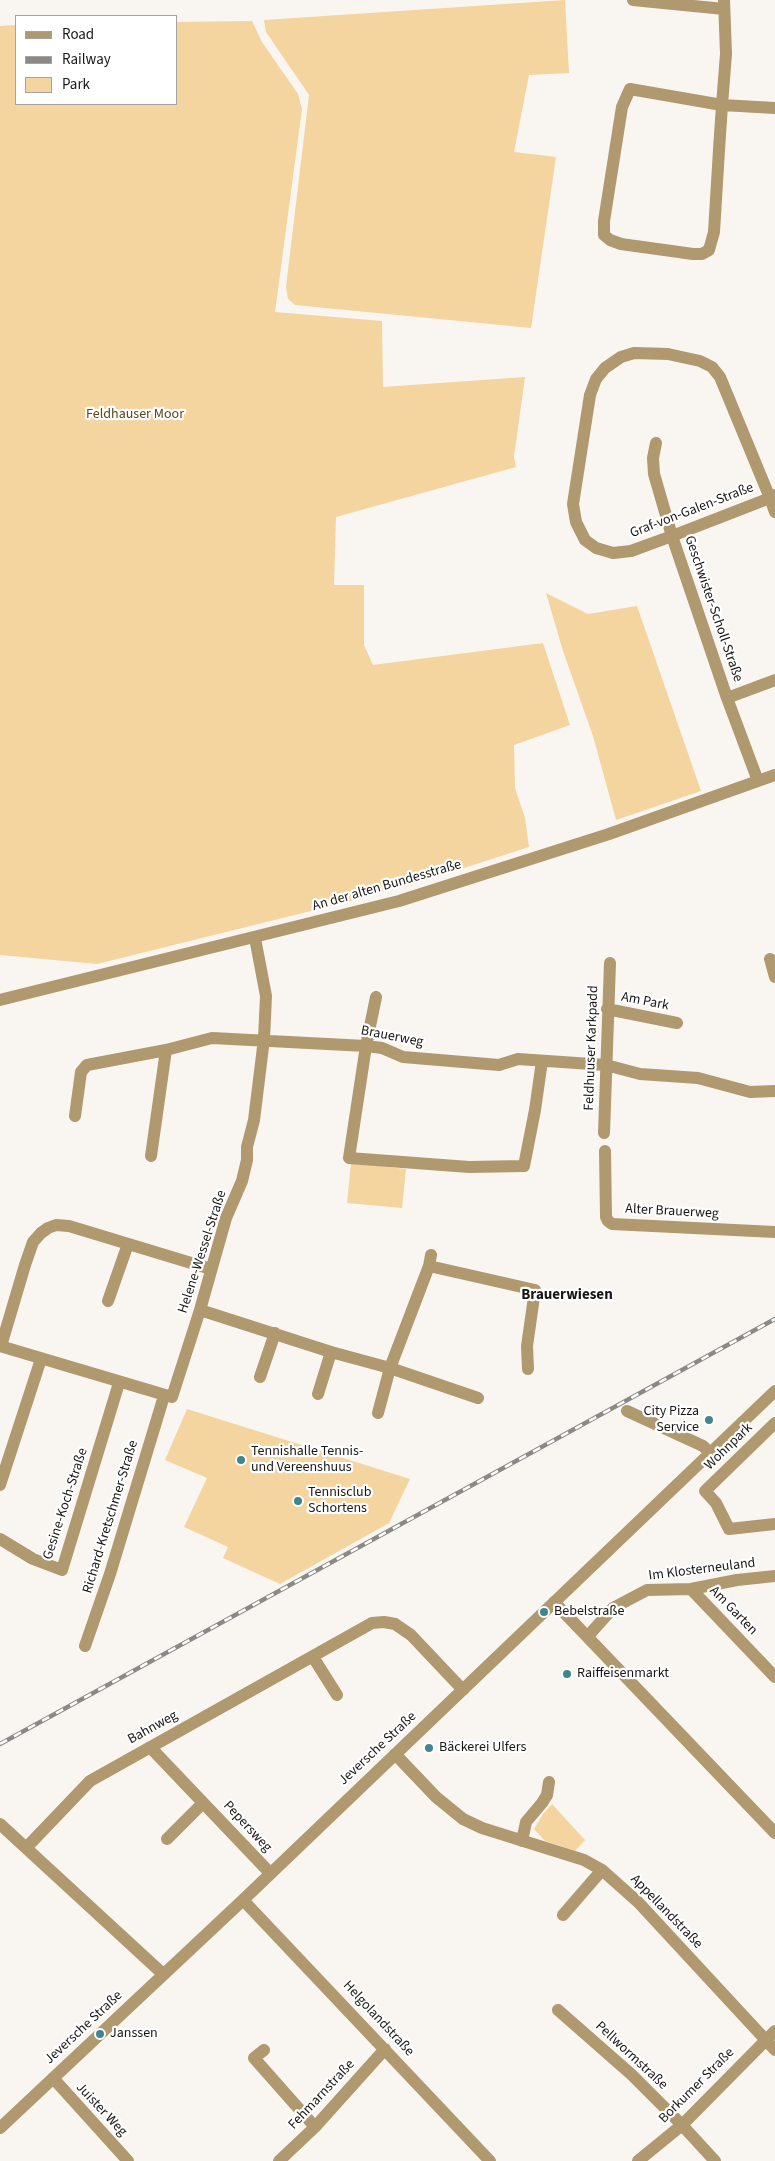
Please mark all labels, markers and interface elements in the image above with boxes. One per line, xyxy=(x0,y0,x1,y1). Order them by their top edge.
legend xyxy=(15,15,178,105)
text: Road xyxy=(62,24,94,45)
text: Railway xyxy=(62,49,111,70)
text: Park xyxy=(62,74,90,95)
park label: Feldhauser Moor xyxy=(86,407,184,423)
street label: Graf-von-Galen-Straße xyxy=(628,480,756,542)
street label: Geschwister-Scholl-Straße xyxy=(680,534,746,684)
street label: An der alten Bundesstraße xyxy=(311,857,463,915)
street label: Feldhuuser Karkpadd xyxy=(581,985,603,1111)
street label: Am Park xyxy=(620,989,670,1015)
street label: Brauerweg xyxy=(359,1023,425,1051)
street label: Helene-Wessel-Straße xyxy=(175,1188,231,1316)
street label: Alter Brauerweg xyxy=(625,1201,719,1223)
district label: Brauerwiesen xyxy=(521,1287,613,1305)
place label: City Pizza Service xyxy=(643,1404,699,1436)
marker: City Pizza Service xyxy=(703,1414,715,1426)
street label: Wohnpark xyxy=(701,1420,757,1474)
street label: Richard-Kretschmer-Straße xyxy=(80,1438,142,1596)
place label: Tennishalle Tennis- und Vereenshuus xyxy=(251,1444,363,1476)
street label: Gesine-Koch-Straße xyxy=(40,1446,92,1562)
marker: Tennishalle Tennis- und Vereenshuus xyxy=(235,1454,247,1466)
place label: Tennisclub Schortens xyxy=(308,1485,371,1518)
marker: Tennisclub Schortens xyxy=(292,1495,304,1507)
street label: Im Klosterneuland xyxy=(648,1555,756,1585)
street label: Am Garten xyxy=(706,1583,760,1639)
place label: Bebelstraße xyxy=(554,1604,624,1620)
marker: Bebelstraße xyxy=(538,1606,550,1618)
place label: Raiffeisenmarkt xyxy=(577,1666,669,1682)
marker: Raiffeisenmarkt xyxy=(561,1668,573,1680)
street label: Bahnweg xyxy=(125,1707,181,1749)
street label: Jeversche Straße xyxy=(336,1709,420,1789)
place label: Bäckerei Ulfers xyxy=(439,1740,526,1756)
marker: Bäckerei Ulfers xyxy=(423,1742,435,1754)
street label: Pepersweg xyxy=(219,1798,275,1856)
street label: Appellandstraße xyxy=(626,1871,706,1953)
street label: Helgolandstraße xyxy=(339,1978,417,2060)
street label: Jeversche Straße xyxy=(42,1988,126,2068)
street label: Pellwormstraße xyxy=(591,2018,671,2094)
place label: Janssen xyxy=(110,2026,158,2042)
marker: Janssen xyxy=(94,2028,106,2040)
street label: Borkumer Straße xyxy=(656,2045,738,2127)
street label: Fehmarnstraße xyxy=(285,2057,359,2133)
street label: Juister Weg xyxy=(72,2080,130,2140)

